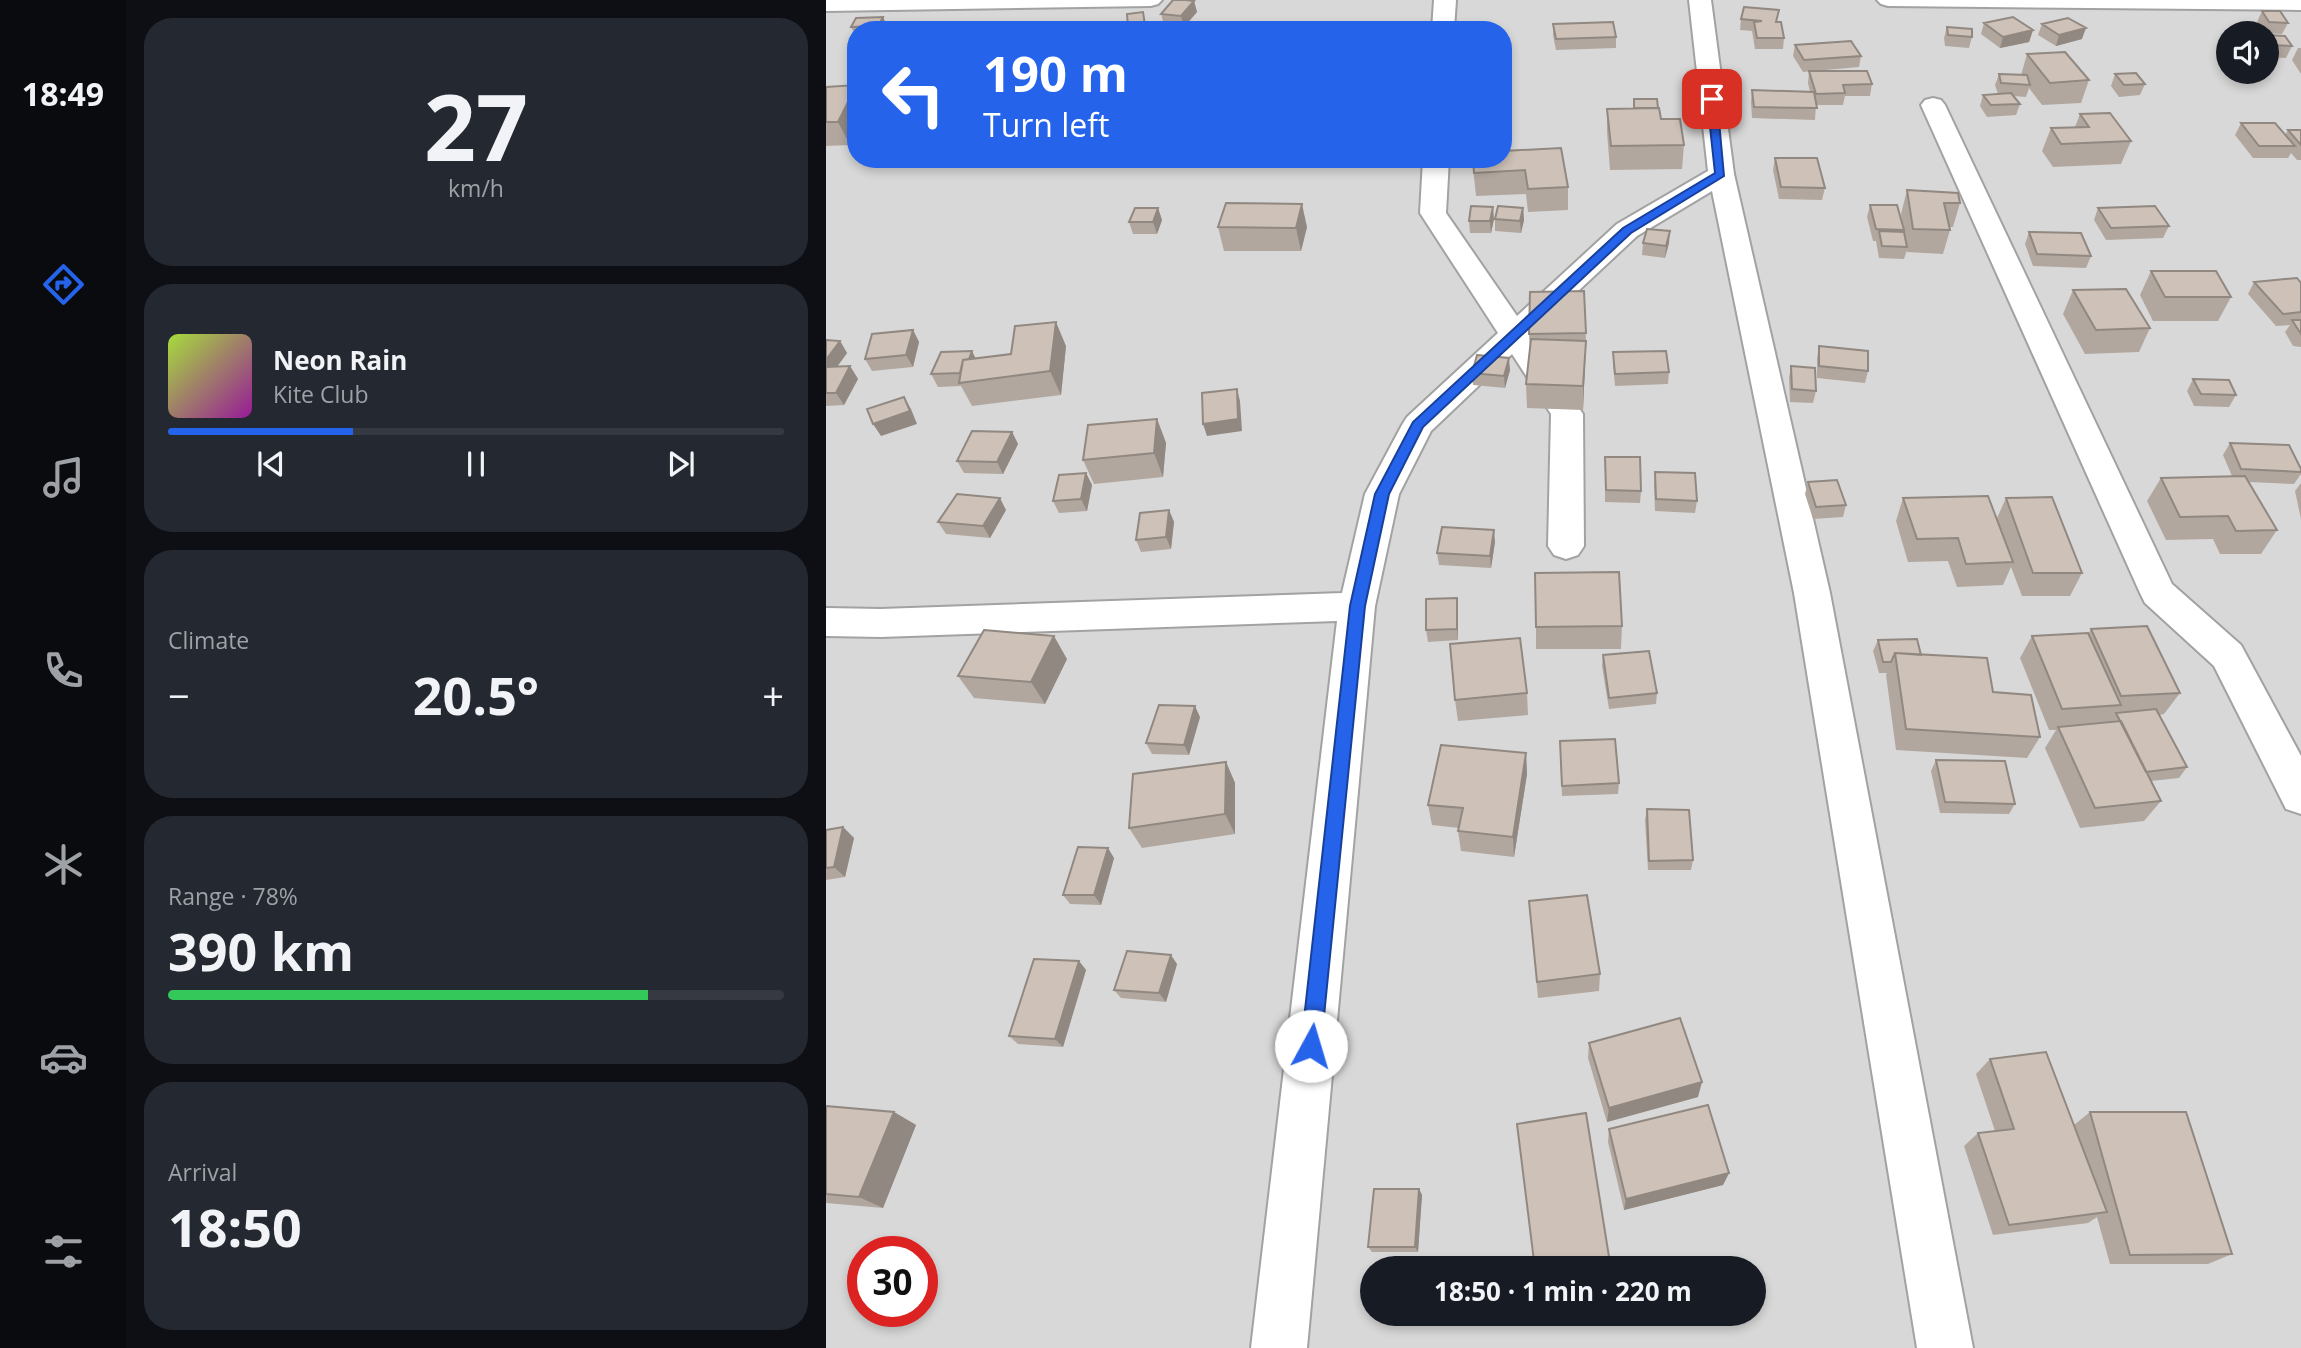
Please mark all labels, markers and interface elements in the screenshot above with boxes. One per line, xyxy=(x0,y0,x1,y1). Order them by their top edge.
map controls xyxy=(2216,21,2279,84)
button: sound xyxy=(2216,21,2279,84)
text: 190 m xyxy=(983,40,1128,106)
icon: left xyxy=(868,49,959,140)
text: 27 xyxy=(424,64,528,188)
pin xyxy=(1682,69,1742,129)
text: 18:49 xyxy=(22,72,104,115)
icon: arrive xyxy=(1693,80,1731,118)
text: Turn left xyxy=(983,103,1109,146)
text: km/h xyxy=(448,172,504,204)
icon: directions xyxy=(39,260,88,309)
text: Neon Rain xyxy=(273,342,407,378)
text: Kite Club xyxy=(273,378,368,410)
icon: previous xyxy=(252,445,290,483)
icon: pause xyxy=(457,445,495,483)
icon: next xyxy=(662,445,700,483)
icon: music xyxy=(39,453,88,502)
text: Climate xyxy=(168,624,249,656)
icon: phone xyxy=(39,646,88,695)
text: 20.5° xyxy=(413,659,539,730)
text: − xyxy=(168,669,190,721)
text: + xyxy=(762,669,784,721)
icon: climate xyxy=(39,840,88,889)
text: Range · 78% xyxy=(168,880,298,912)
text: 390 km xyxy=(168,915,354,986)
position arrow xyxy=(1274,1009,1348,1083)
icon: car xyxy=(39,1033,88,1082)
text: Arrival xyxy=(168,1156,237,1188)
text: 18:50 xyxy=(168,1191,302,1262)
icon: filters xyxy=(39,1227,88,1276)
speed limit sign: 30 xyxy=(847,1236,938,1327)
text: 18:50 · 1 min · 220 m xyxy=(1434,1273,1692,1309)

